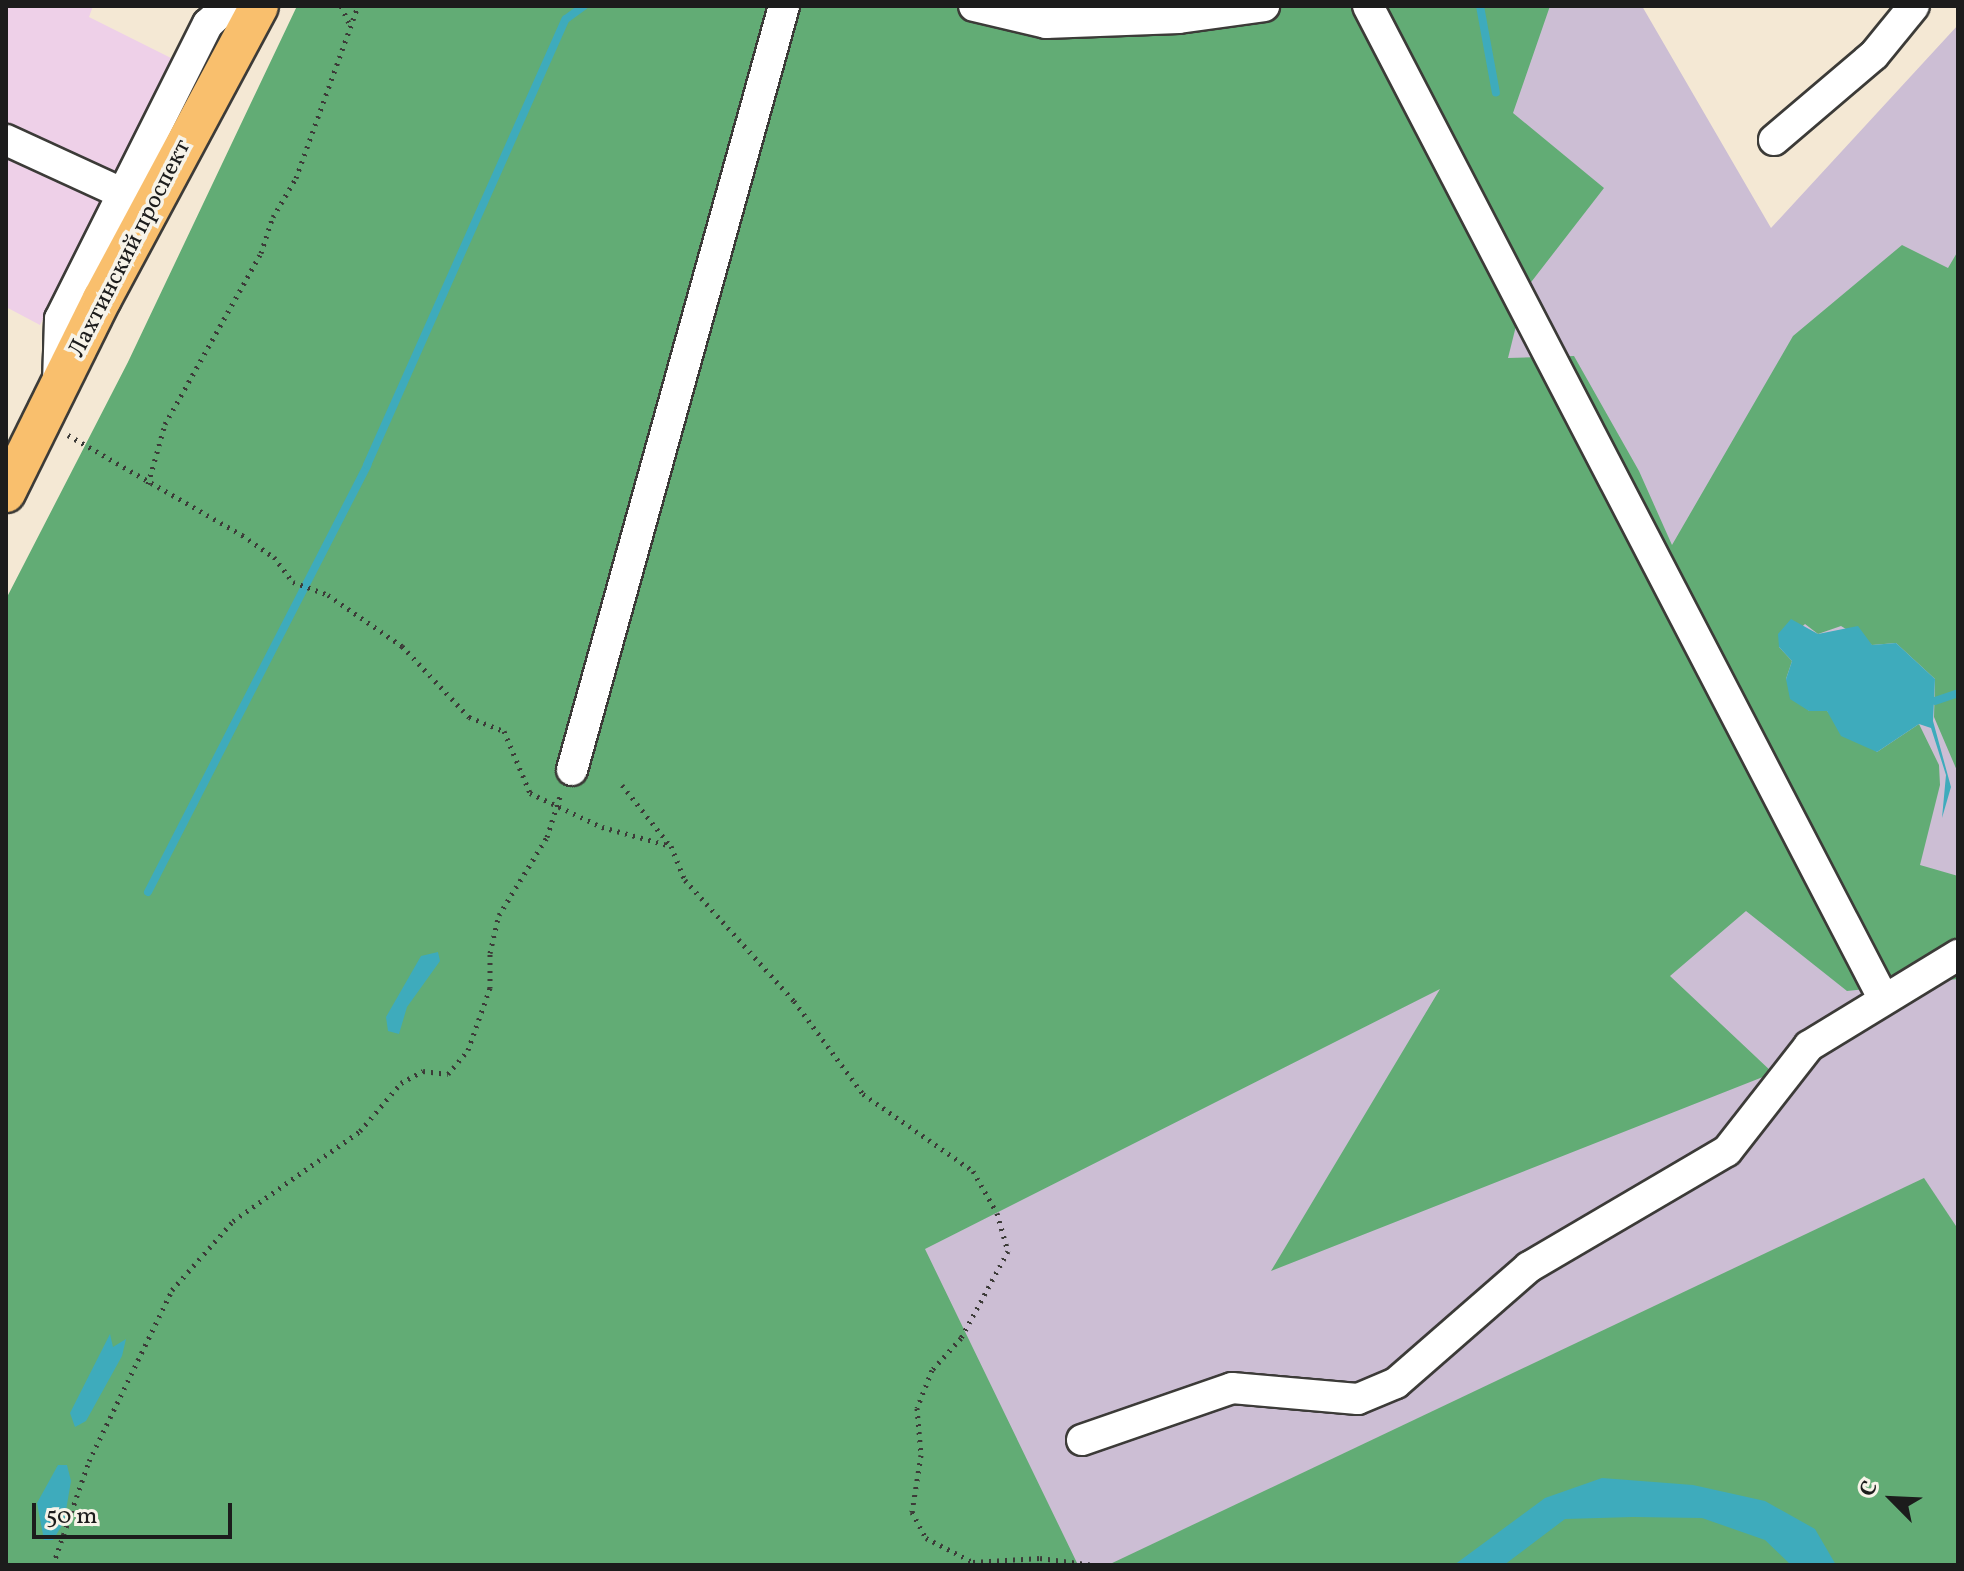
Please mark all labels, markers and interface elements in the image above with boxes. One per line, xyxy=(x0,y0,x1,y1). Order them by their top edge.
street label: Лахтинский проспект xyxy=(64,135,198,363)
north arrow xyxy=(1852,1459,1932,1539)
text: С xyxy=(1853,1476,1887,1502)
scale bar xyxy=(36,1487,236,1537)
text: 50 m xyxy=(46,1500,98,1534)

